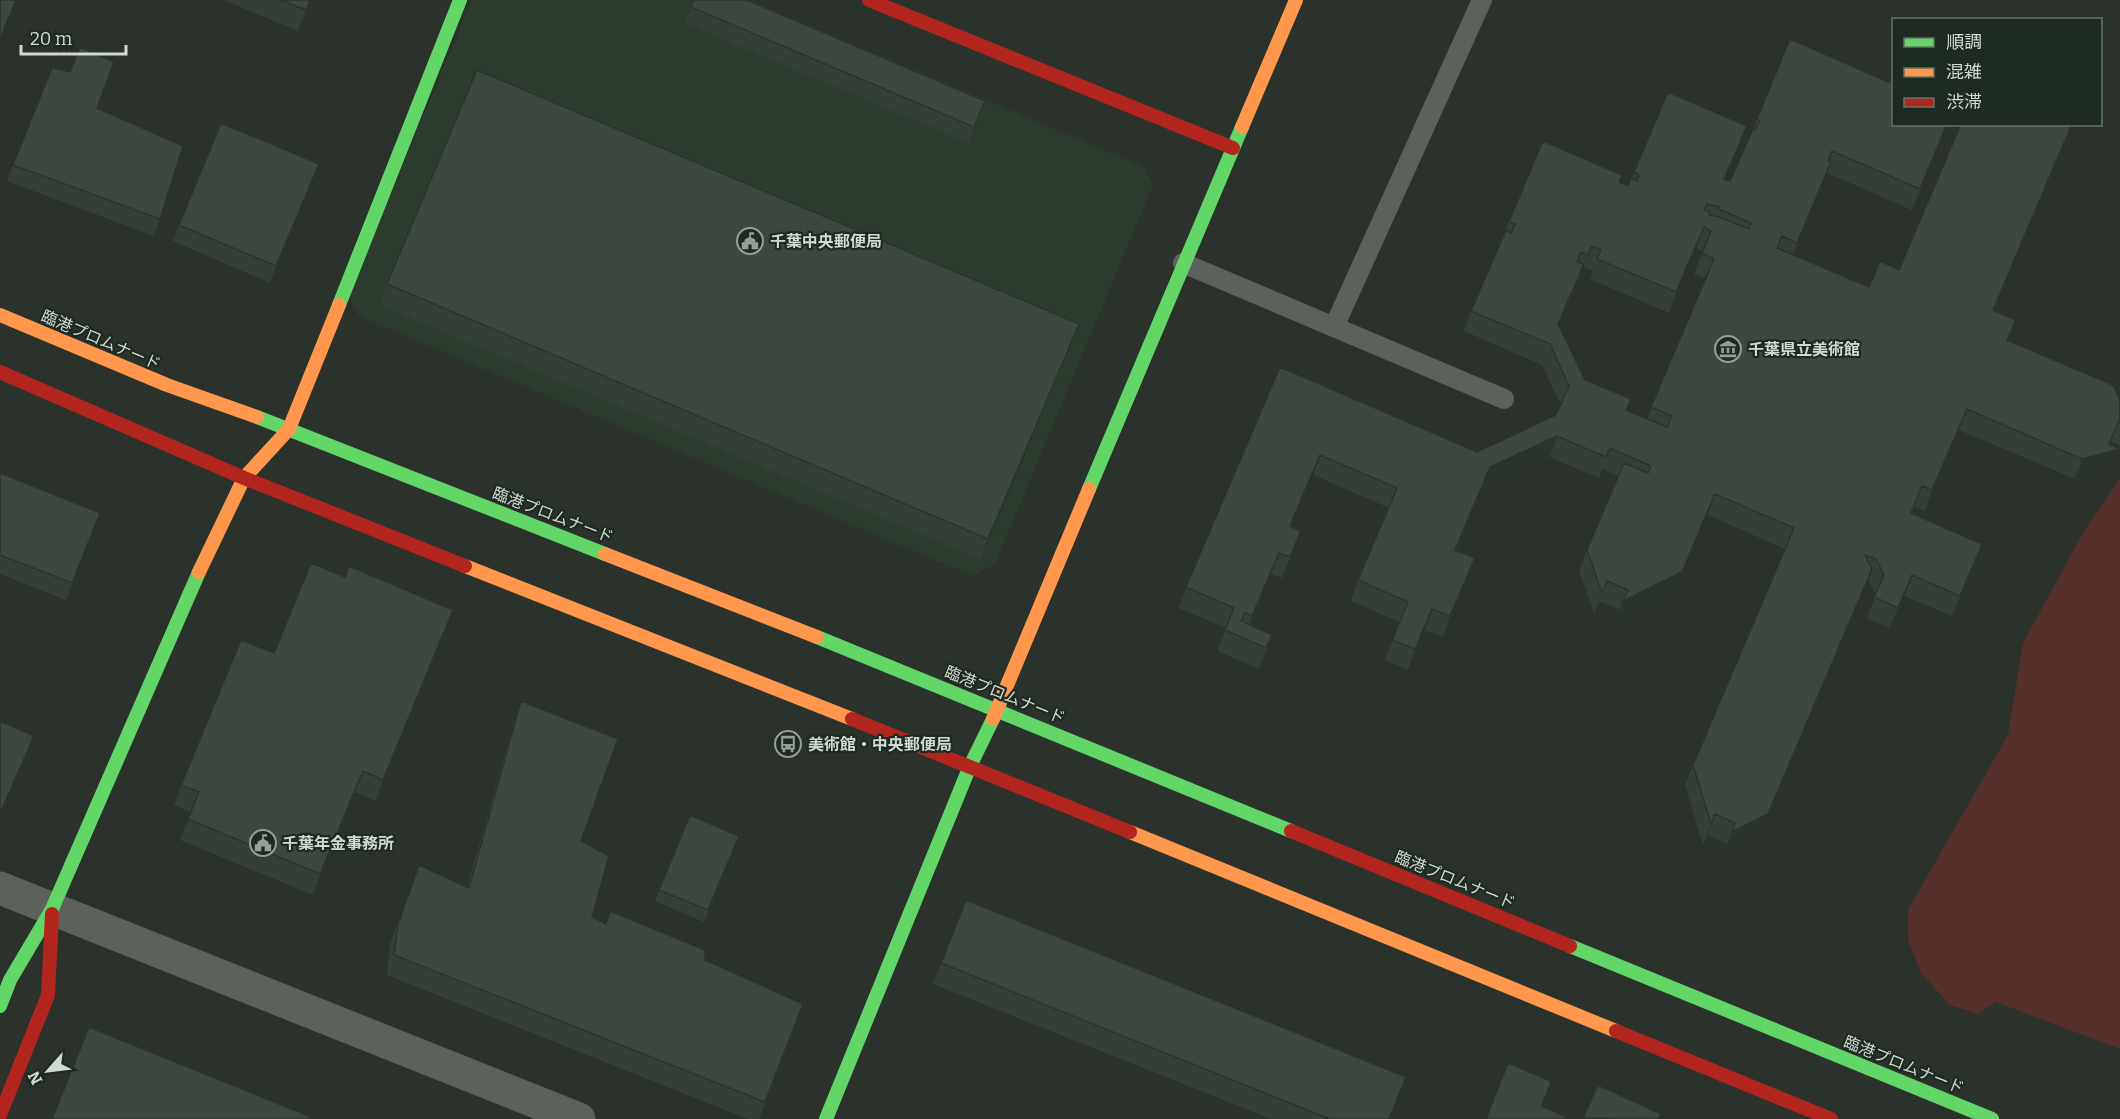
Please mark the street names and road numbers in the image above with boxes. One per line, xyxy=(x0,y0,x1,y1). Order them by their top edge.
street label: 臨港プロムナード xyxy=(38,306,164,374)
street label: 臨港プロムナード xyxy=(490,483,616,547)
street label: 臨港プロムナード xyxy=(942,662,1068,728)
street label: 臨港プロムナード xyxy=(1392,847,1518,913)
street label: 臨港プロムナード xyxy=(1841,1032,1967,1098)

